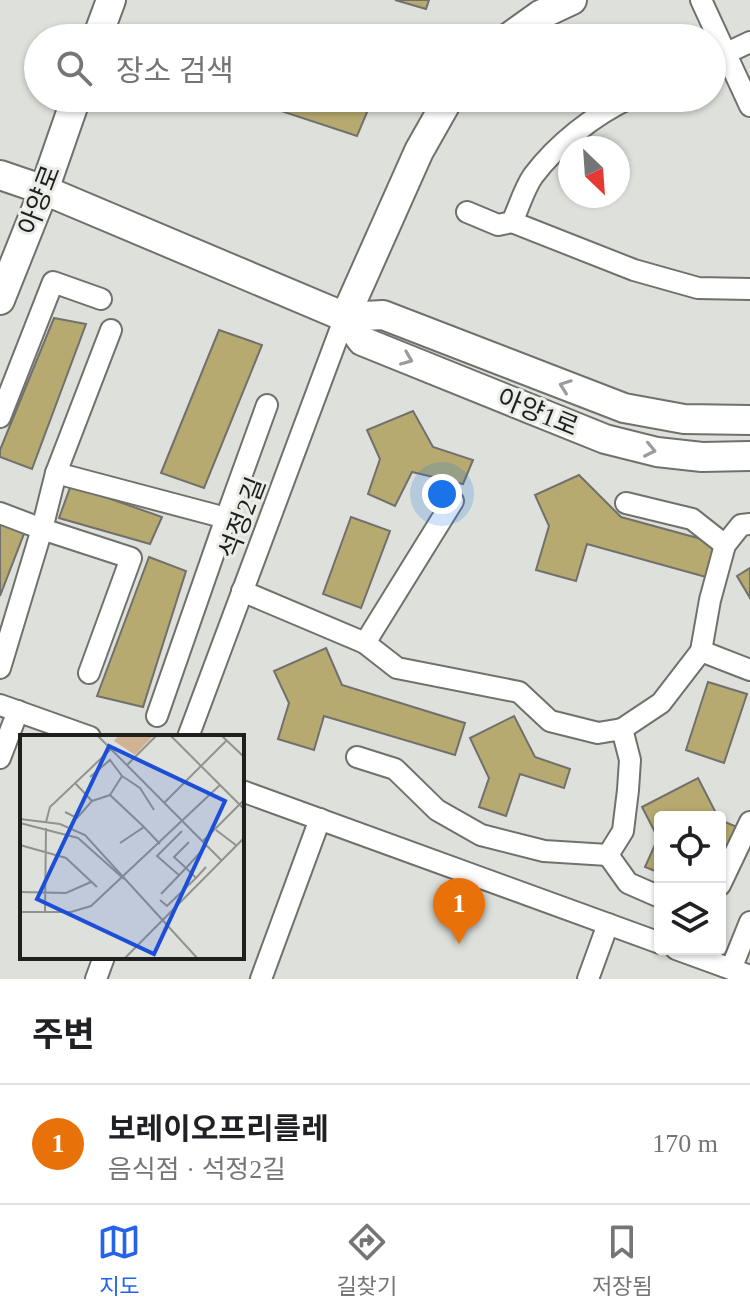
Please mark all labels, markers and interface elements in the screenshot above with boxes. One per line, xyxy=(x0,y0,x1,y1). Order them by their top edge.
search box xyxy=(24,24,726,112)
icon: search xyxy=(52,46,96,90)
text: 장소 검색 xyxy=(116,54,234,87)
north arrow xyxy=(558,136,630,208)
street label: 아양로 xyxy=(13,161,66,239)
one-way arrow xyxy=(399,349,413,366)
one-way arrow xyxy=(559,379,573,396)
street label: 아양1로 xyxy=(493,383,583,442)
one-way arrow xyxy=(643,441,657,458)
street label: 석정2길 xyxy=(214,473,271,563)
your location xyxy=(422,474,462,514)
inset map xyxy=(20,735,244,959)
map controls xyxy=(654,811,726,955)
button: locate xyxy=(654,811,726,883)
pin: 1 xyxy=(433,878,485,944)
button: layers xyxy=(654,883,726,955)
text: 주변 xyxy=(32,1016,95,1053)
text: 보레이오프리를레 xyxy=(108,1112,329,1145)
text: 1 xyxy=(52,1129,65,1158)
text: 170 m xyxy=(652,1129,718,1158)
text: 음식점 · 석정2길 xyxy=(108,1155,286,1184)
tab: 지도 xyxy=(97,1220,141,1300)
tab: 길찾기 xyxy=(336,1220,397,1300)
tab: 저장됨 xyxy=(592,1220,653,1300)

